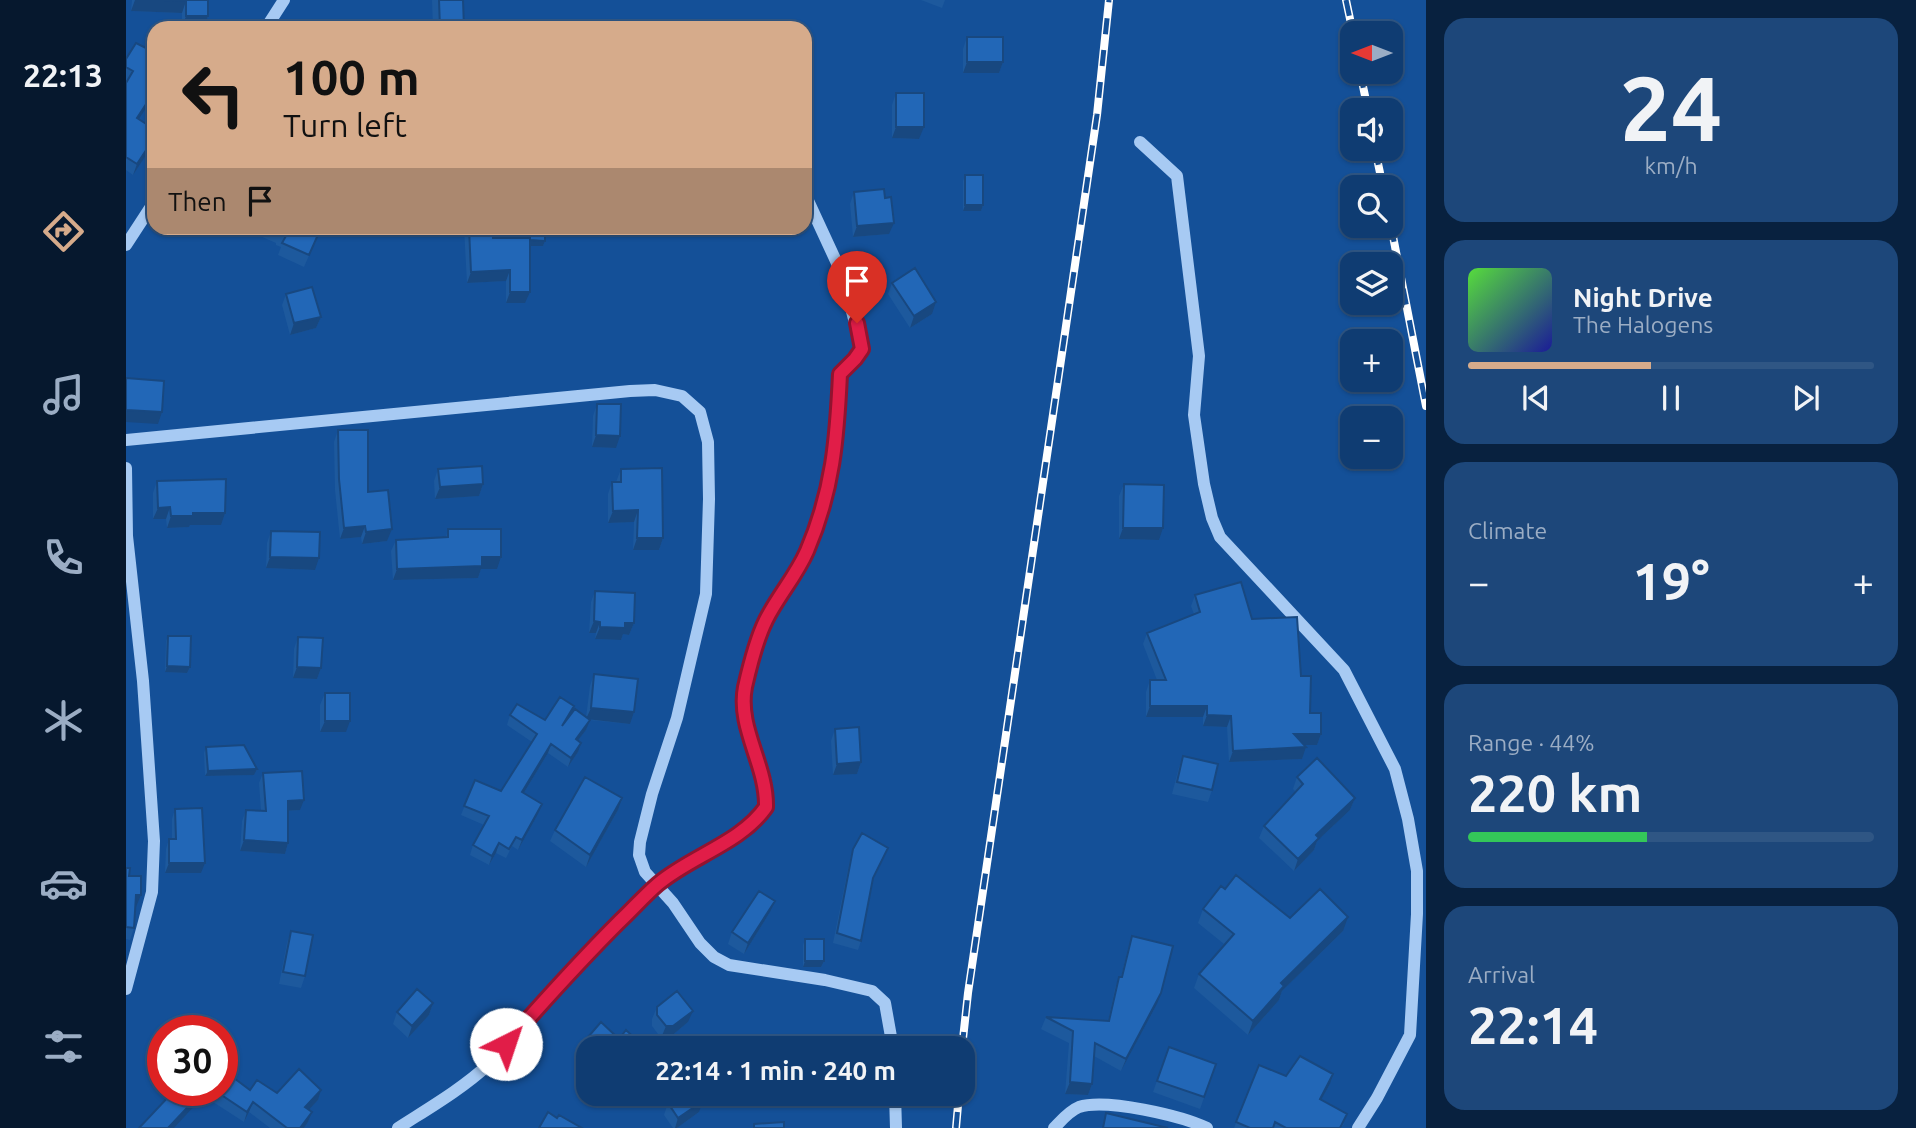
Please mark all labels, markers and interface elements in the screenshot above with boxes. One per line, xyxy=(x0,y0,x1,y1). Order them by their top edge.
north arrow xyxy=(1340,21,1404,84)
map controls xyxy=(1340,21,1403,469)
icon: left xyxy=(168,49,259,140)
text: 100 m xyxy=(283,49,420,104)
text: 24 xyxy=(1620,56,1722,158)
text: 22:13 xyxy=(23,57,103,93)
button: sound xyxy=(1340,98,1403,161)
text: Turn left xyxy=(283,107,407,143)
text: km/h xyxy=(1644,153,1698,178)
button: search xyxy=(1340,175,1403,238)
icon: arrive xyxy=(241,182,279,220)
text: Then xyxy=(168,187,227,216)
icon: directions xyxy=(39,207,88,256)
pin xyxy=(827,251,887,323)
button: layers xyxy=(1340,252,1403,315)
icon: arrive xyxy=(838,262,876,300)
text: Night Drive xyxy=(1573,283,1713,312)
text: The Halogens xyxy=(1573,312,1713,337)
button: + xyxy=(1340,329,1403,392)
icon: music xyxy=(39,370,88,419)
icon: previous xyxy=(1517,379,1555,417)
icon: pause xyxy=(1652,379,1690,417)
icon: next xyxy=(1787,379,1825,417)
button: − xyxy=(1340,406,1403,469)
text: Climate xyxy=(1468,518,1547,543)
icon: phone xyxy=(39,533,88,582)
text: 19° xyxy=(1632,552,1710,610)
text: − xyxy=(1468,561,1489,603)
text: + xyxy=(1853,561,1874,603)
icon: climate xyxy=(39,696,88,745)
text: Range · 44% xyxy=(1468,730,1595,755)
text: 220 km xyxy=(1468,764,1642,822)
icon: car xyxy=(39,859,88,908)
text: Arrival xyxy=(1468,962,1535,987)
text: 22:14 xyxy=(1468,996,1598,1054)
position arrow xyxy=(469,1007,543,1081)
speed limit sign: 30 xyxy=(147,1015,238,1106)
icon: filters xyxy=(39,1022,88,1071)
text: 22:14 · 1 min · 240 m xyxy=(655,1056,896,1085)

